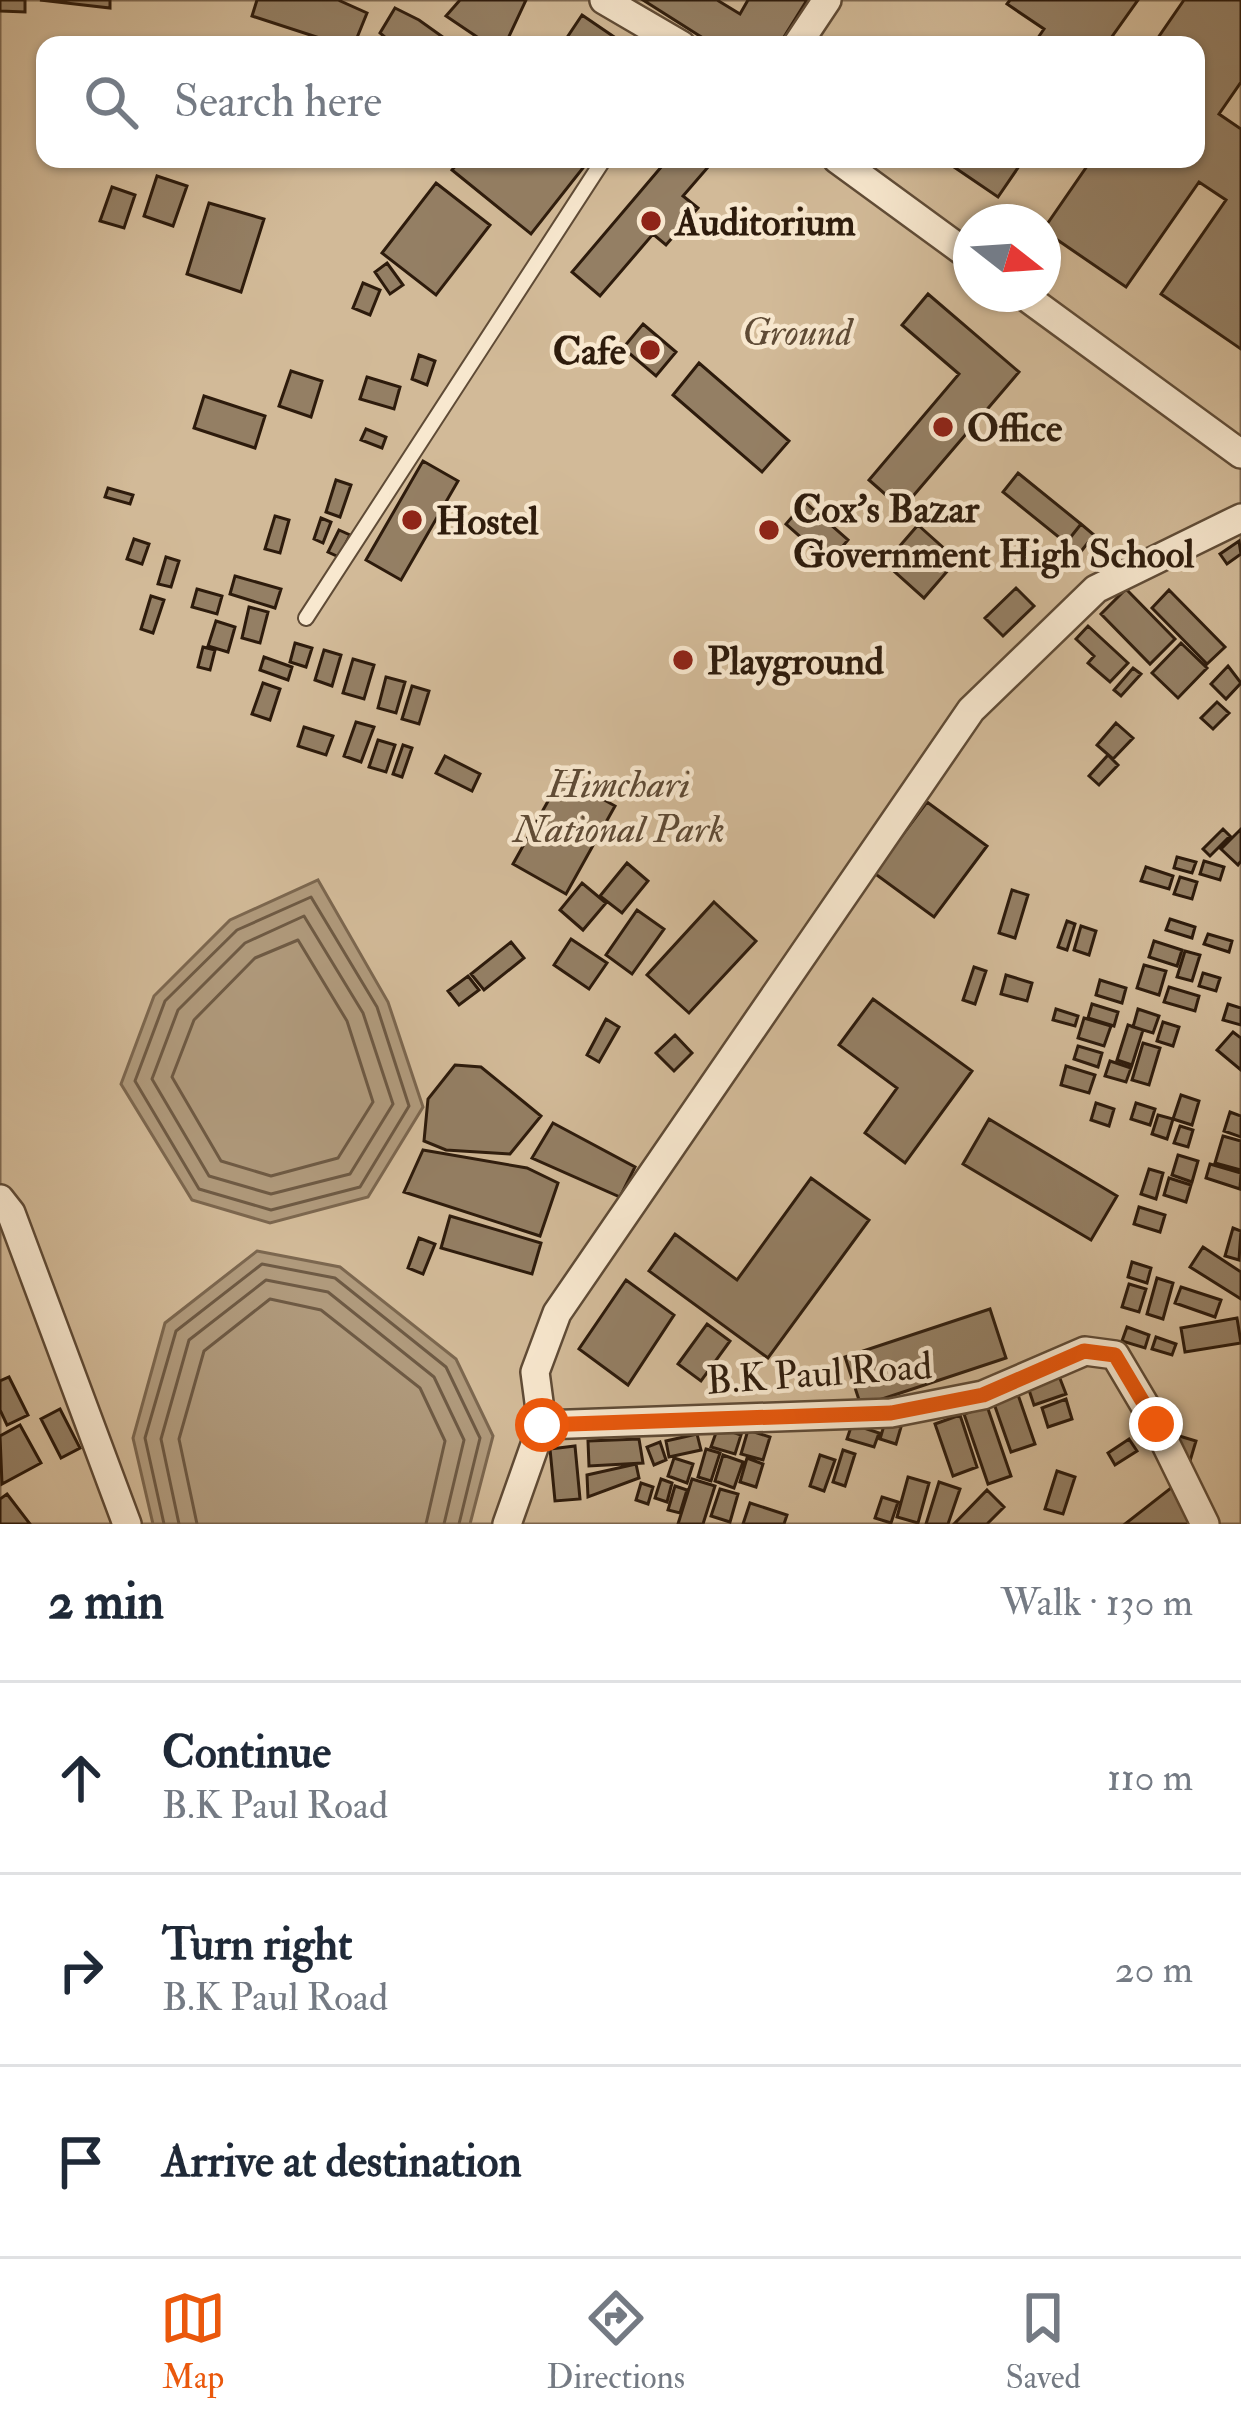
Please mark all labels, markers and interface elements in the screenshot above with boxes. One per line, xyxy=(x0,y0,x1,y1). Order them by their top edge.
search box xyxy=(36,36,1205,168)
icon: search xyxy=(78,69,144,135)
text: Search here xyxy=(174,74,382,130)
place label: Auditorium xyxy=(673,198,856,247)
north arrow xyxy=(953,204,1061,312)
marker: Auditorium xyxy=(638,208,664,234)
park label: Ground xyxy=(742,308,855,357)
place label: Cafe xyxy=(553,327,627,376)
marker: Cafe xyxy=(637,337,663,363)
place label: Office xyxy=(967,404,1063,453)
marker: Office xyxy=(930,414,956,440)
place label: Cox's Bazar Government High School xyxy=(793,485,1195,579)
place label: Hostel xyxy=(436,497,540,546)
marker: Hostel xyxy=(399,507,425,533)
marker: Cox's Bazar Government High School xyxy=(756,517,782,543)
place label: Playground xyxy=(707,637,885,686)
marker: Playground xyxy=(670,647,696,673)
park label: Himchari National Park xyxy=(511,760,725,854)
street label: B.K Paul Road xyxy=(705,1341,934,1406)
route end xyxy=(1129,1397,1183,1451)
route start xyxy=(515,1398,569,1452)
text: 2 min xyxy=(48,1570,164,1634)
text: Walk · 130 m xyxy=(1001,1578,1193,1627)
text: Continue xyxy=(162,1725,331,1781)
icon: ahead xyxy=(48,1745,114,1811)
text: 110 m xyxy=(1107,1753,1193,1802)
text: B.K Paul Road xyxy=(162,1781,388,1830)
text: Turn right xyxy=(162,1917,352,1973)
icon: right xyxy=(48,1937,114,2003)
text: 20 m xyxy=(1115,1945,1193,1994)
text: B.K Paul Road xyxy=(162,1973,388,2022)
icon: arrive xyxy=(48,2129,114,2195)
text: Arrive at destination xyxy=(162,2134,522,2190)
tab: Map xyxy=(160,2285,226,2398)
tab: Directions xyxy=(547,2285,685,2398)
tab: Saved xyxy=(1005,2285,1081,2398)

